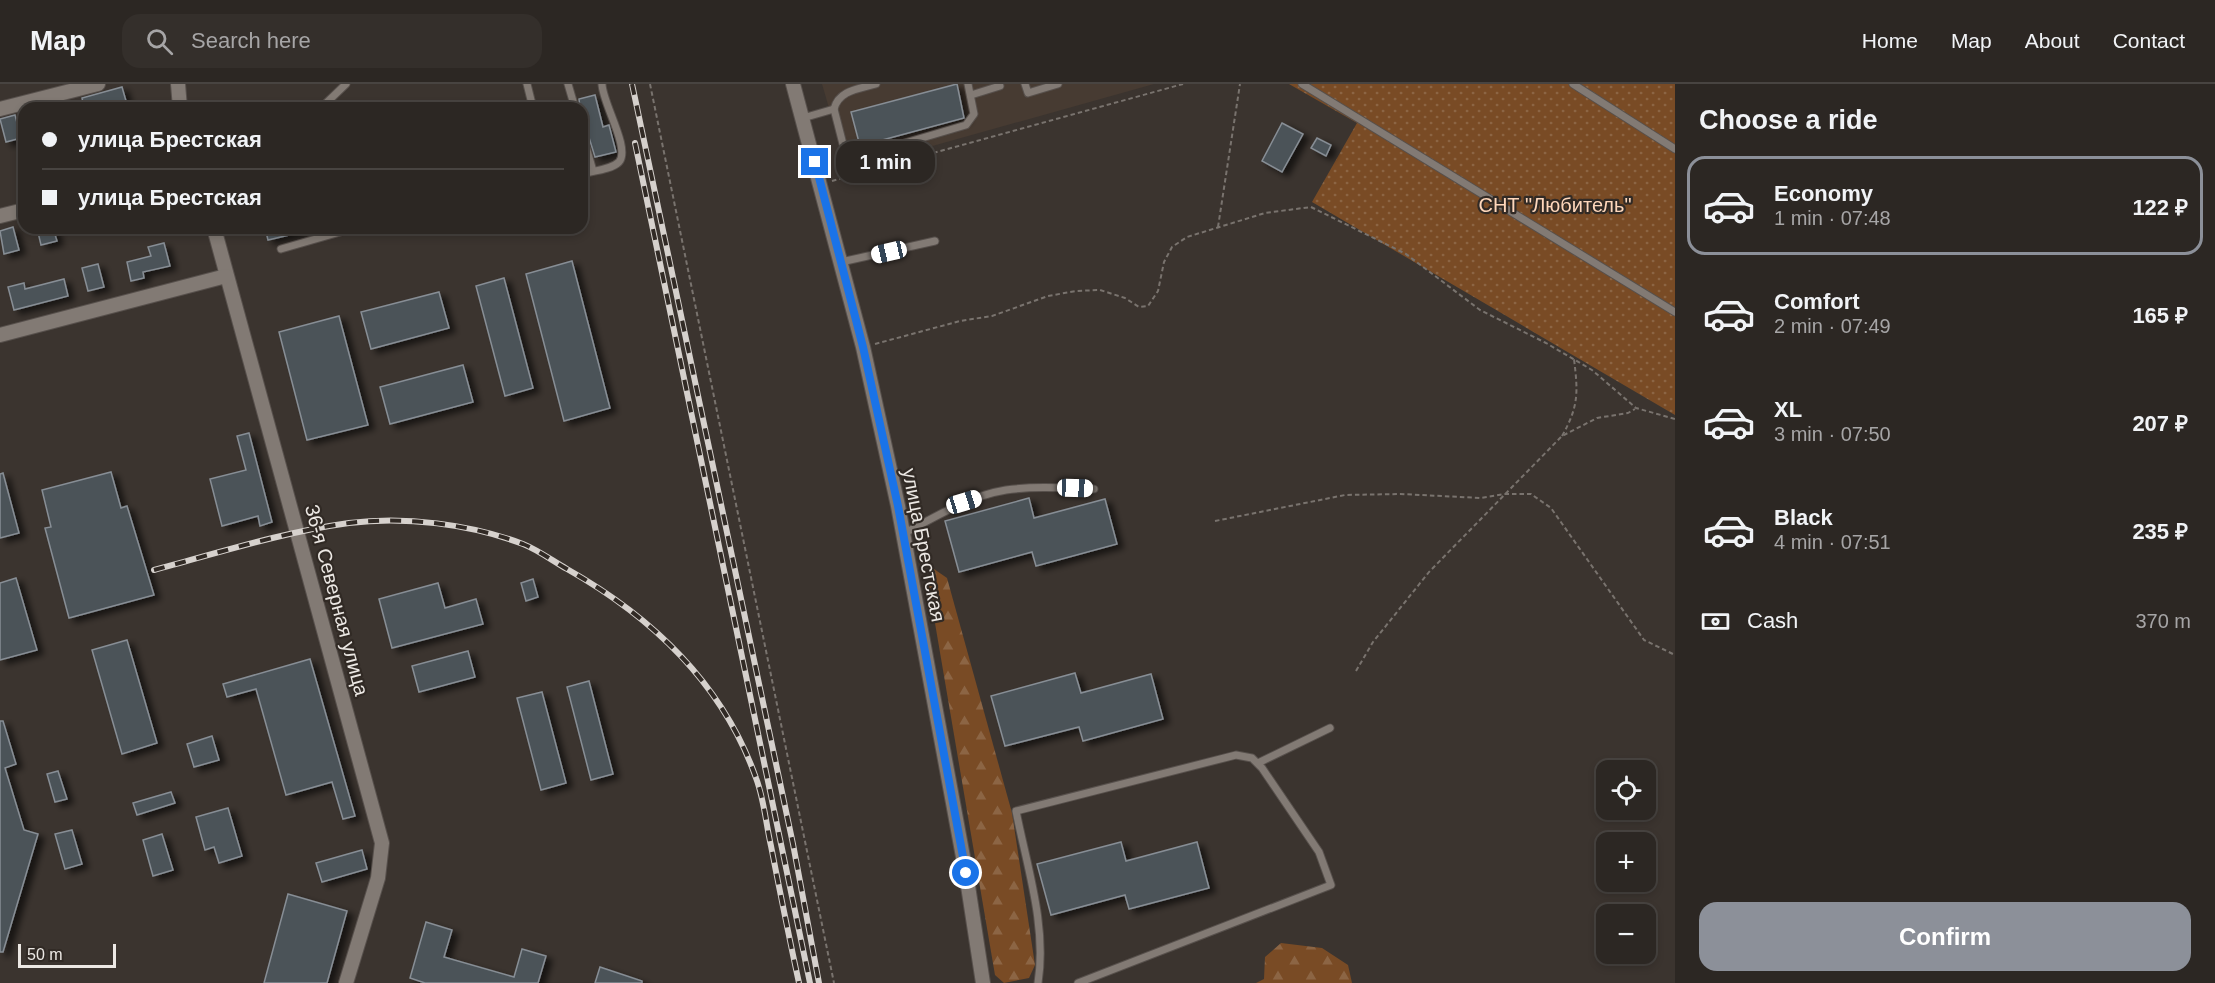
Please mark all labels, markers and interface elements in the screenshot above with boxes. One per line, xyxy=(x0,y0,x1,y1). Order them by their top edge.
search box xyxy=(122,14,542,68)
text: Map xyxy=(30,25,86,56)
icon: search xyxy=(143,25,176,58)
text: Search here xyxy=(191,28,311,53)
text: Home xyxy=(1862,29,1918,52)
text: Map xyxy=(1951,29,1992,52)
text: About xyxy=(2025,29,2080,52)
text: Contact xyxy=(2113,29,2185,52)
text: Choose a ride xyxy=(1699,105,1878,135)
text: улица Брестская xyxy=(78,127,262,152)
callout: 1 min xyxy=(836,141,935,183)
route end xyxy=(801,148,828,175)
text: 1 min xyxy=(859,151,912,173)
icon: car xyxy=(1702,179,1756,233)
text: Economy xyxy=(1774,181,1873,206)
text: улица Брестская xyxy=(78,185,262,210)
park label: СНТ "Любитель" xyxy=(1478,194,1632,216)
text: 122 ₽ xyxy=(2132,195,2188,220)
text: 1 min · 07:48 xyxy=(1774,207,1891,229)
car xyxy=(869,239,909,265)
icon: car xyxy=(1702,287,1756,341)
text: Comfort xyxy=(1774,289,1860,314)
text: 165 ₽ xyxy=(2132,303,2188,328)
text: 2 min · 07:49 xyxy=(1774,315,1891,337)
icon: car xyxy=(1702,395,1756,449)
text: XL xyxy=(1774,397,1802,422)
text: 207 ₽ xyxy=(2132,411,2188,436)
text: 3 min · 07:50 xyxy=(1774,423,1891,445)
street label: улица Брестская xyxy=(898,466,950,624)
car xyxy=(1057,478,1093,498)
car xyxy=(944,488,984,516)
street label: 36-я Северная улица xyxy=(301,502,373,699)
icon: car xyxy=(1702,503,1756,557)
text: Black xyxy=(1774,505,1833,530)
text: 235 ₽ xyxy=(2132,519,2188,544)
text: 4 min · 07:51 xyxy=(1774,531,1891,553)
icon: cash xyxy=(1699,605,1732,638)
text: Cash xyxy=(1747,608,1798,633)
text: 370 m xyxy=(2135,610,2191,632)
map controls xyxy=(1596,760,1656,964)
button: locate xyxy=(1596,760,1656,820)
button: + xyxy=(1596,832,1656,892)
route start xyxy=(952,859,979,886)
button: Confirm xyxy=(1699,902,2191,971)
button: − xyxy=(1596,904,1656,964)
scale bar xyxy=(18,941,116,968)
text: 50 m xyxy=(27,946,63,963)

